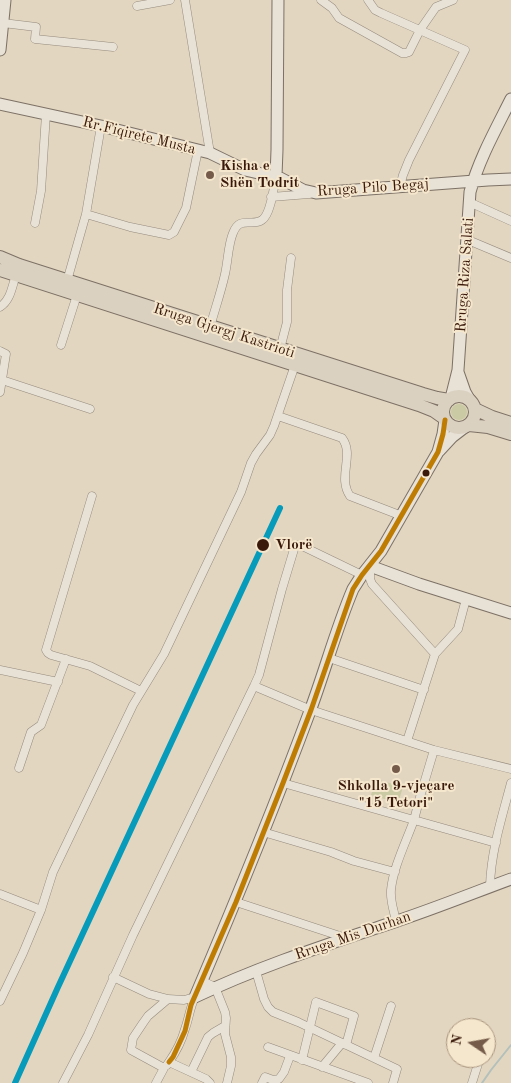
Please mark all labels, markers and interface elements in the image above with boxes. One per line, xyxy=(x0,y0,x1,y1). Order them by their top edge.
street label: Rr.Fiqirete Musta xyxy=(81,113,197,159)
place label: Kisha e Shën Todrit xyxy=(220,157,299,192)
marker: Kisha e Shën Todrit xyxy=(204,169,216,181)
street label: Rruga Pilo Begaj xyxy=(316,175,430,201)
street label: Rruga Riza Salati xyxy=(452,217,478,333)
street label: Rruga Gjergj Kastrioti xyxy=(151,300,297,362)
unlabelled marker xyxy=(421,468,431,478)
place label: Vlorë xyxy=(275,536,312,554)
marker: Vlorë xyxy=(255,537,271,553)
marker: Shkolla 9-vjeçare "15 Tetori" xyxy=(390,763,402,775)
place label: Shkolla 9-vjeçare "15 Tetori" xyxy=(337,777,455,812)
street label: Rruga Mis Durhan xyxy=(293,908,413,964)
north arrow xyxy=(446,1018,496,1068)
text: N xyxy=(449,1033,465,1047)

